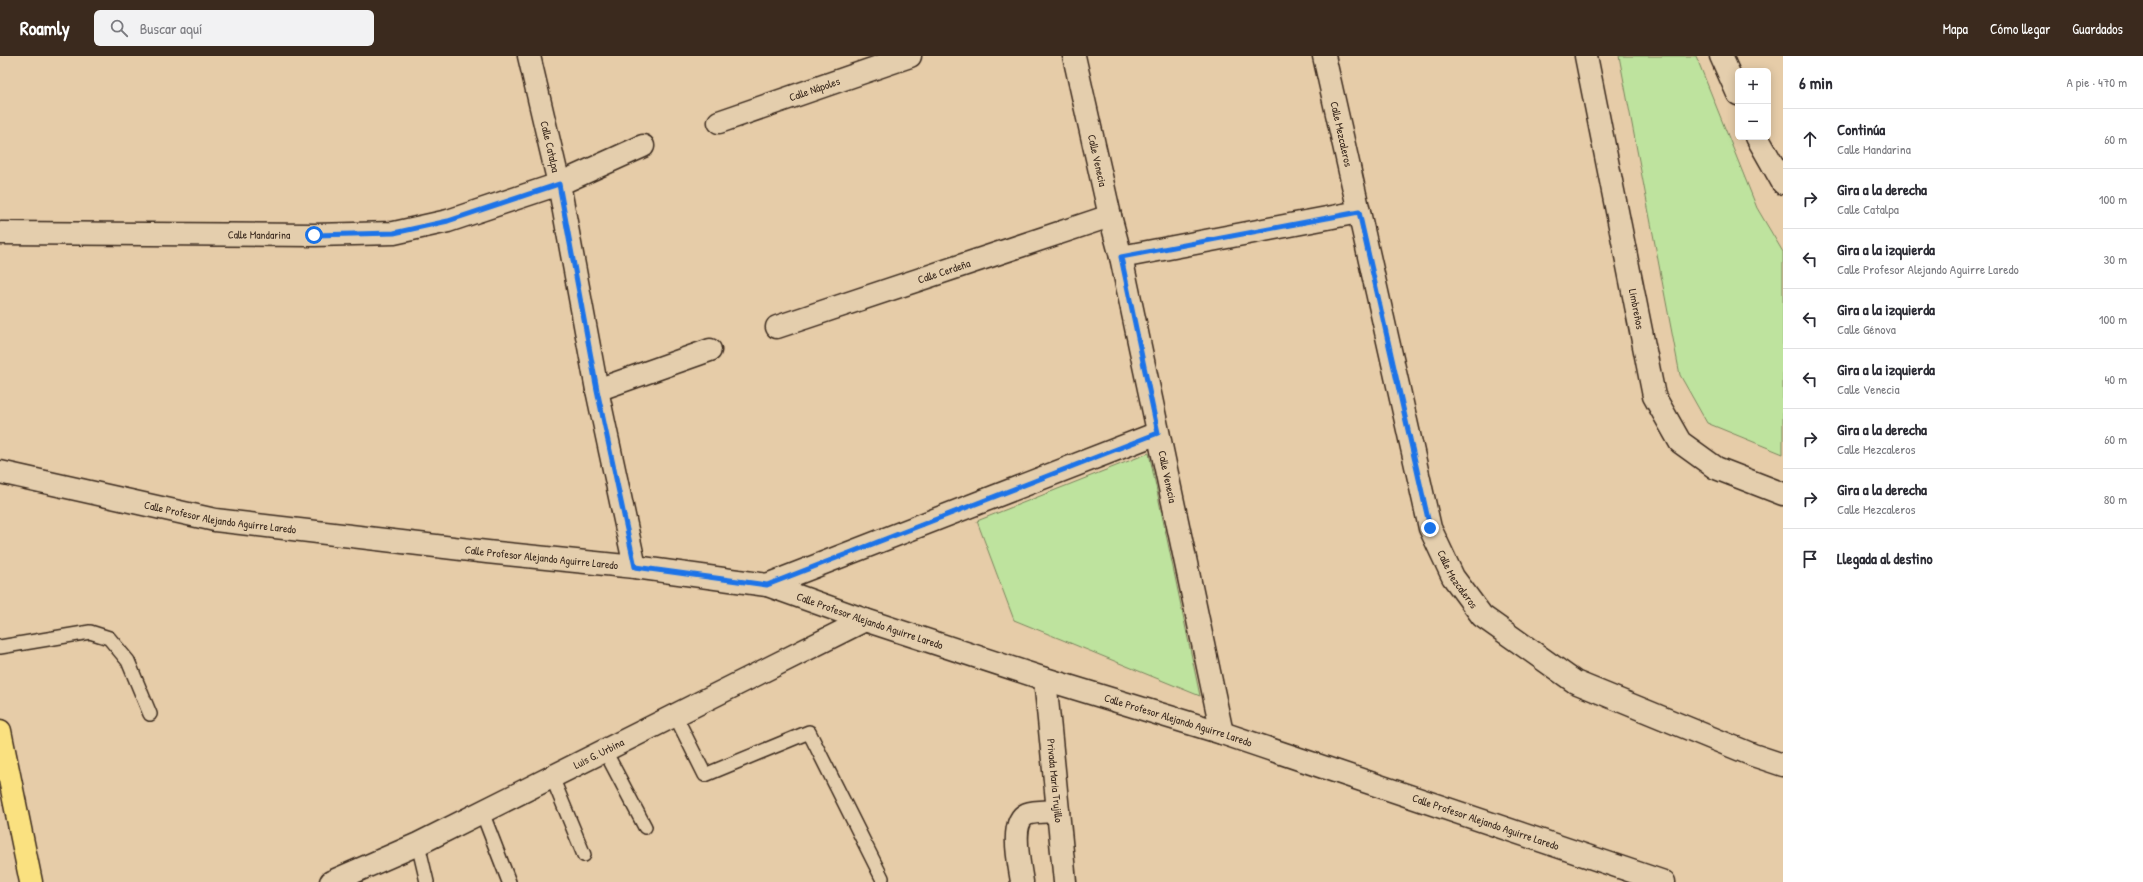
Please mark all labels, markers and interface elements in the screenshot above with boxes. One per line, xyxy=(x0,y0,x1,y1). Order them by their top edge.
search box xyxy=(94,10,374,46)
text: Roamly xyxy=(20,15,70,41)
icon: search xyxy=(108,17,130,39)
text: Buscar aquí xyxy=(140,18,202,39)
text: Mapa xyxy=(1943,19,1968,38)
text: Cómo llegar xyxy=(1990,19,2050,38)
text: Guardados xyxy=(2072,19,2123,38)
map controls xyxy=(1735,68,1771,140)
button: + xyxy=(1735,68,1771,104)
text: 6 min xyxy=(1799,71,1833,94)
text: A pie · 470 m xyxy=(2066,73,2127,91)
street label: Calle Nápoles xyxy=(787,74,842,104)
street label: Calle Mezcaleros xyxy=(1327,100,1356,168)
button: − xyxy=(1735,104,1771,140)
street label: Calle Catalpa xyxy=(537,119,563,174)
text: Continúa xyxy=(1837,119,1885,140)
icon: ahead xyxy=(1799,128,1821,150)
text: 60 m xyxy=(2104,130,2127,148)
street label: Calle Venecia xyxy=(1085,133,1110,188)
text: Calle Mandarina xyxy=(1837,140,1911,158)
text: Gira a la derecha xyxy=(1837,179,1927,200)
icon: right xyxy=(1799,188,1821,210)
text: 100 m xyxy=(2099,190,2127,208)
text: Calle Catalpa xyxy=(1837,200,1899,218)
route start xyxy=(305,226,323,244)
street label: Calle Mandarina xyxy=(228,227,291,242)
text: Gira a la izquierda xyxy=(1837,239,1935,260)
icon: left xyxy=(1799,248,1821,270)
text: 30 m xyxy=(2104,250,2127,268)
street label: Calle Cerdeña xyxy=(916,256,973,287)
text: Calle Profesor Alejando Aguirre Laredo xyxy=(1837,260,2019,278)
street label: Limbreños xyxy=(1626,288,1647,330)
text: Gira a la izquierda xyxy=(1837,299,1935,320)
icon: left xyxy=(1799,308,1821,330)
text: 100 m xyxy=(2099,310,2127,328)
text: Calle Génova xyxy=(1837,320,1896,338)
text: Gira a la izquierda xyxy=(1837,359,1935,380)
icon: left xyxy=(1799,368,1821,390)
text: 40 m xyxy=(2104,370,2127,388)
text: Calle Venecia xyxy=(1837,380,1900,398)
text: Gira a la derecha xyxy=(1837,419,1927,440)
icon: right xyxy=(1799,428,1821,450)
text: 60 m xyxy=(2104,430,2127,448)
text: Calle Mezcaleros xyxy=(1837,440,1915,458)
street label: Calle Venecia xyxy=(1155,449,1180,505)
text: Gira a la derecha xyxy=(1837,479,1927,500)
icon: right xyxy=(1799,488,1821,510)
text: 80 m xyxy=(2104,490,2127,508)
street label: Calle Profesor Alejando Aguirre Laredo xyxy=(143,497,298,537)
text: Calle Mezcaleros xyxy=(1837,500,1915,518)
route end xyxy=(1421,519,1439,537)
street label: Calle Profesor Alejando Aguirre Laredo xyxy=(464,542,619,572)
street label: Calle Mezcaleros xyxy=(1434,548,1481,611)
icon: arrive xyxy=(1799,548,1821,570)
text: Llegada al destino xyxy=(1837,548,1933,569)
street label: Calle Profesor Alejando Aguirre Laredo xyxy=(795,589,945,652)
street label: Calle Profesor Alejando Aguirre Laredo xyxy=(1103,690,1254,750)
street label: Luis G. Urbina xyxy=(571,735,627,772)
street label: Privada Maria Trujillo xyxy=(1044,738,1066,824)
street label: Calle Profesor Alejando Aguirre Laredo xyxy=(1411,791,1561,853)

